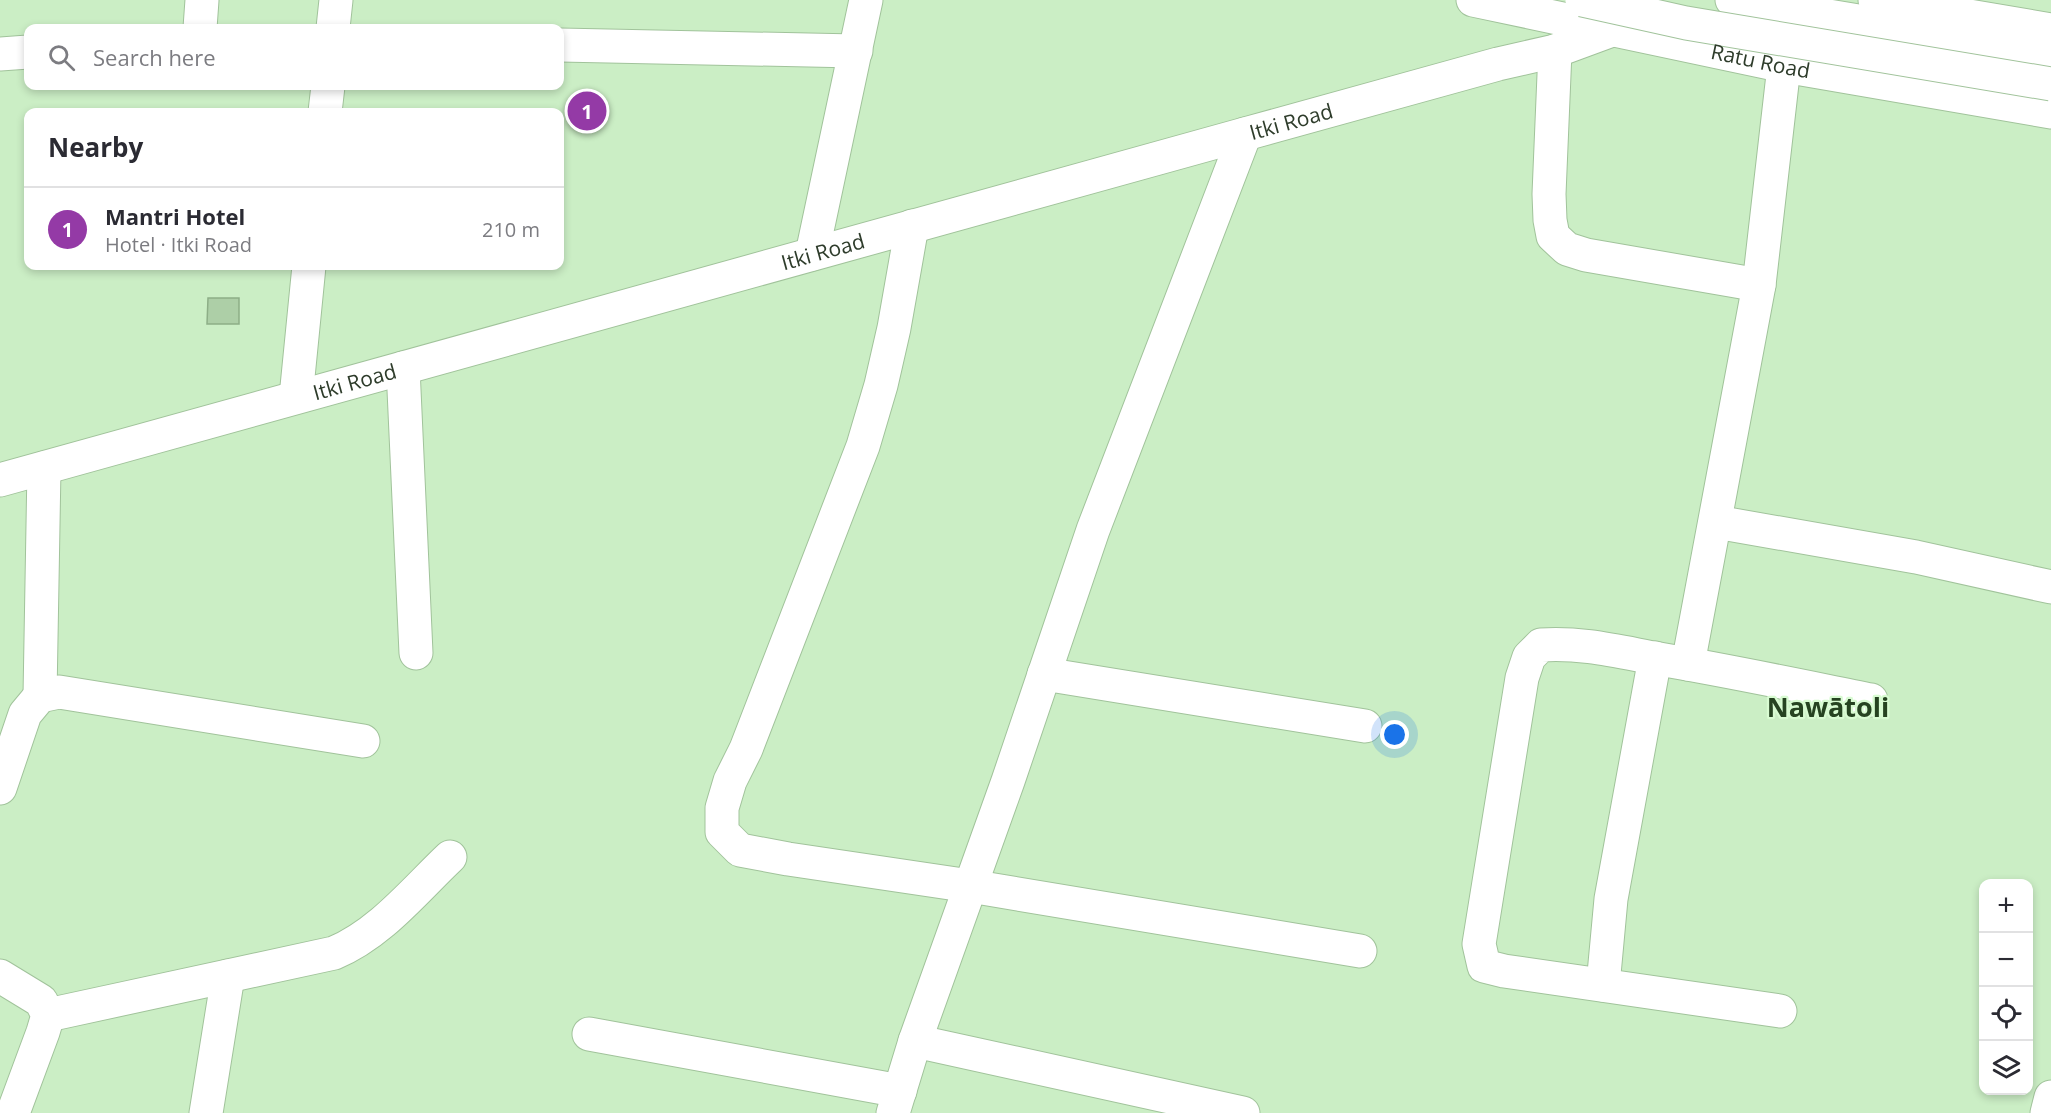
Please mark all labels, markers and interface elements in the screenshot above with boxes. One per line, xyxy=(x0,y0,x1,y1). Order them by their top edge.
search box xyxy=(24,24,564,90)
street label: Ratu Road xyxy=(1708,37,1812,84)
icon: search xyxy=(45,41,78,74)
text: Search here xyxy=(93,42,216,72)
pin: 1 xyxy=(568,88,606,134)
street label: Itki Road xyxy=(1246,96,1336,146)
text: Nearby xyxy=(48,129,143,165)
text: Mantri Hotel xyxy=(105,201,245,231)
text: 1 xyxy=(62,216,73,243)
text: 210 m xyxy=(482,216,540,243)
street label: Itki Road xyxy=(778,226,868,276)
text: Hotel · Itki Road xyxy=(105,231,252,258)
street label: Itki Road xyxy=(310,357,399,406)
district label: Nawātoli xyxy=(1767,688,1889,725)
your location xyxy=(1380,720,1409,749)
map controls xyxy=(1979,879,2033,1095)
button: + xyxy=(1979,879,2033,933)
button: − xyxy=(1979,933,2033,987)
button: locate xyxy=(1979,987,2033,1041)
button: layers xyxy=(1979,1041,2033,1095)

